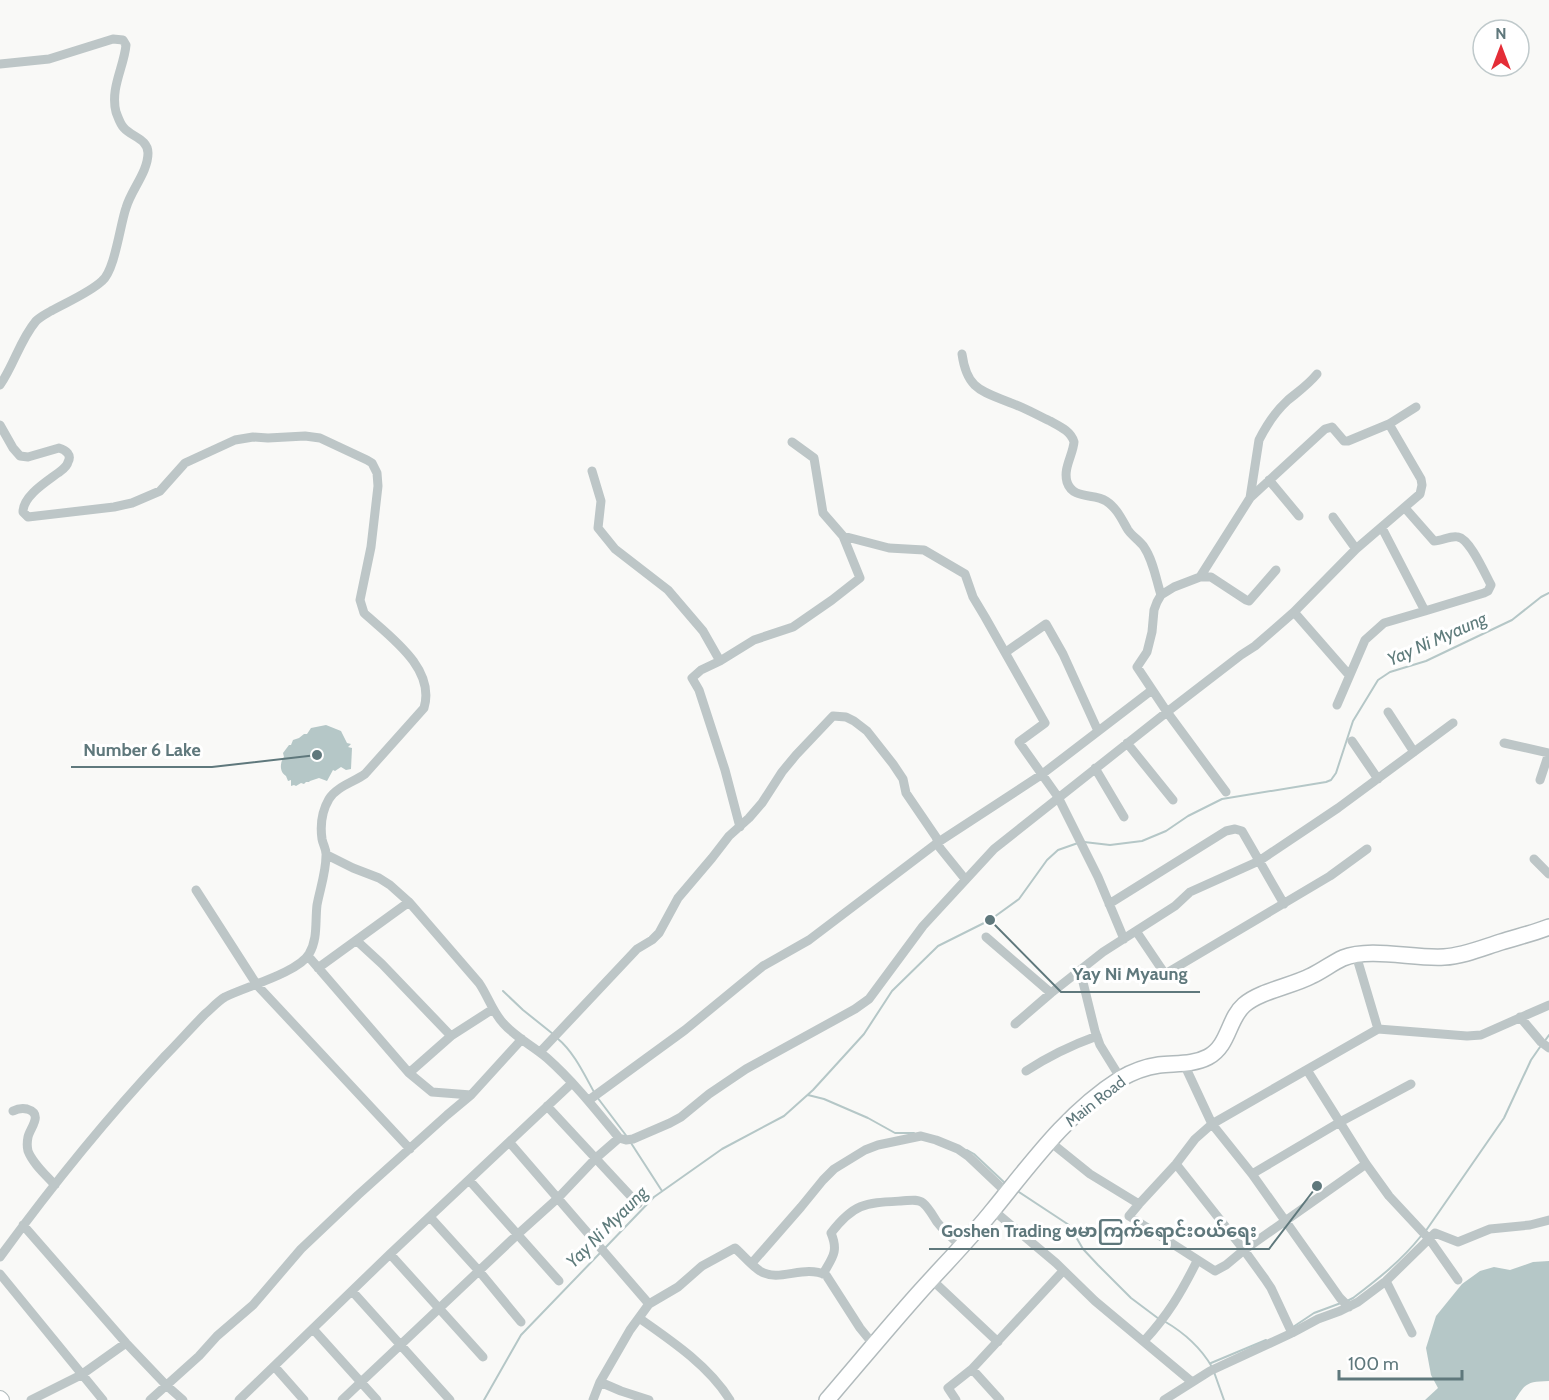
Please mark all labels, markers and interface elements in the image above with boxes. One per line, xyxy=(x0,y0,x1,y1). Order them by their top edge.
north arrow xyxy=(1471,18,1531,78)
text: N xyxy=(1495,24,1507,43)
water label: Yay Ni Myaung xyxy=(1384,607,1491,671)
callout: Number 6 Lake xyxy=(71,731,212,767)
text: Number 6 Lake xyxy=(83,739,201,761)
callout: Yay Ni Myaung xyxy=(1061,956,1200,992)
text: Yay Ni Myaung xyxy=(1072,963,1187,985)
street label: Main Road xyxy=(1061,1072,1129,1131)
water label: Yay Ni Myaung xyxy=(562,1181,653,1272)
callout: Goshen Trading ဗမာကြက်ရောင်းဝယ်ရေး xyxy=(929,1213,1269,1249)
text: Goshen Trading ဗမာကြက်ရောင်းဝယ်ရေး xyxy=(941,1219,1257,1245)
scale bar xyxy=(1339,1343,1462,1381)
text: 100 m xyxy=(1348,1353,1399,1375)

